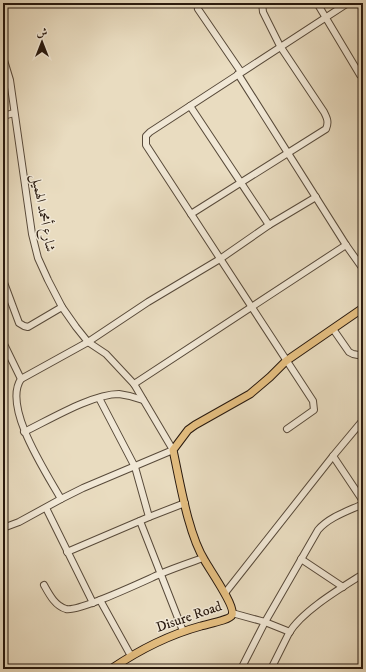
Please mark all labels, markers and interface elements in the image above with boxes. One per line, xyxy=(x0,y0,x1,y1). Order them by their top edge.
north arrow xyxy=(22,22,62,62)
text: ش xyxy=(37,26,48,40)
street label: شارع أمحمد الهميل xyxy=(25,172,61,254)
street label: Disure Road xyxy=(154,597,224,637)

